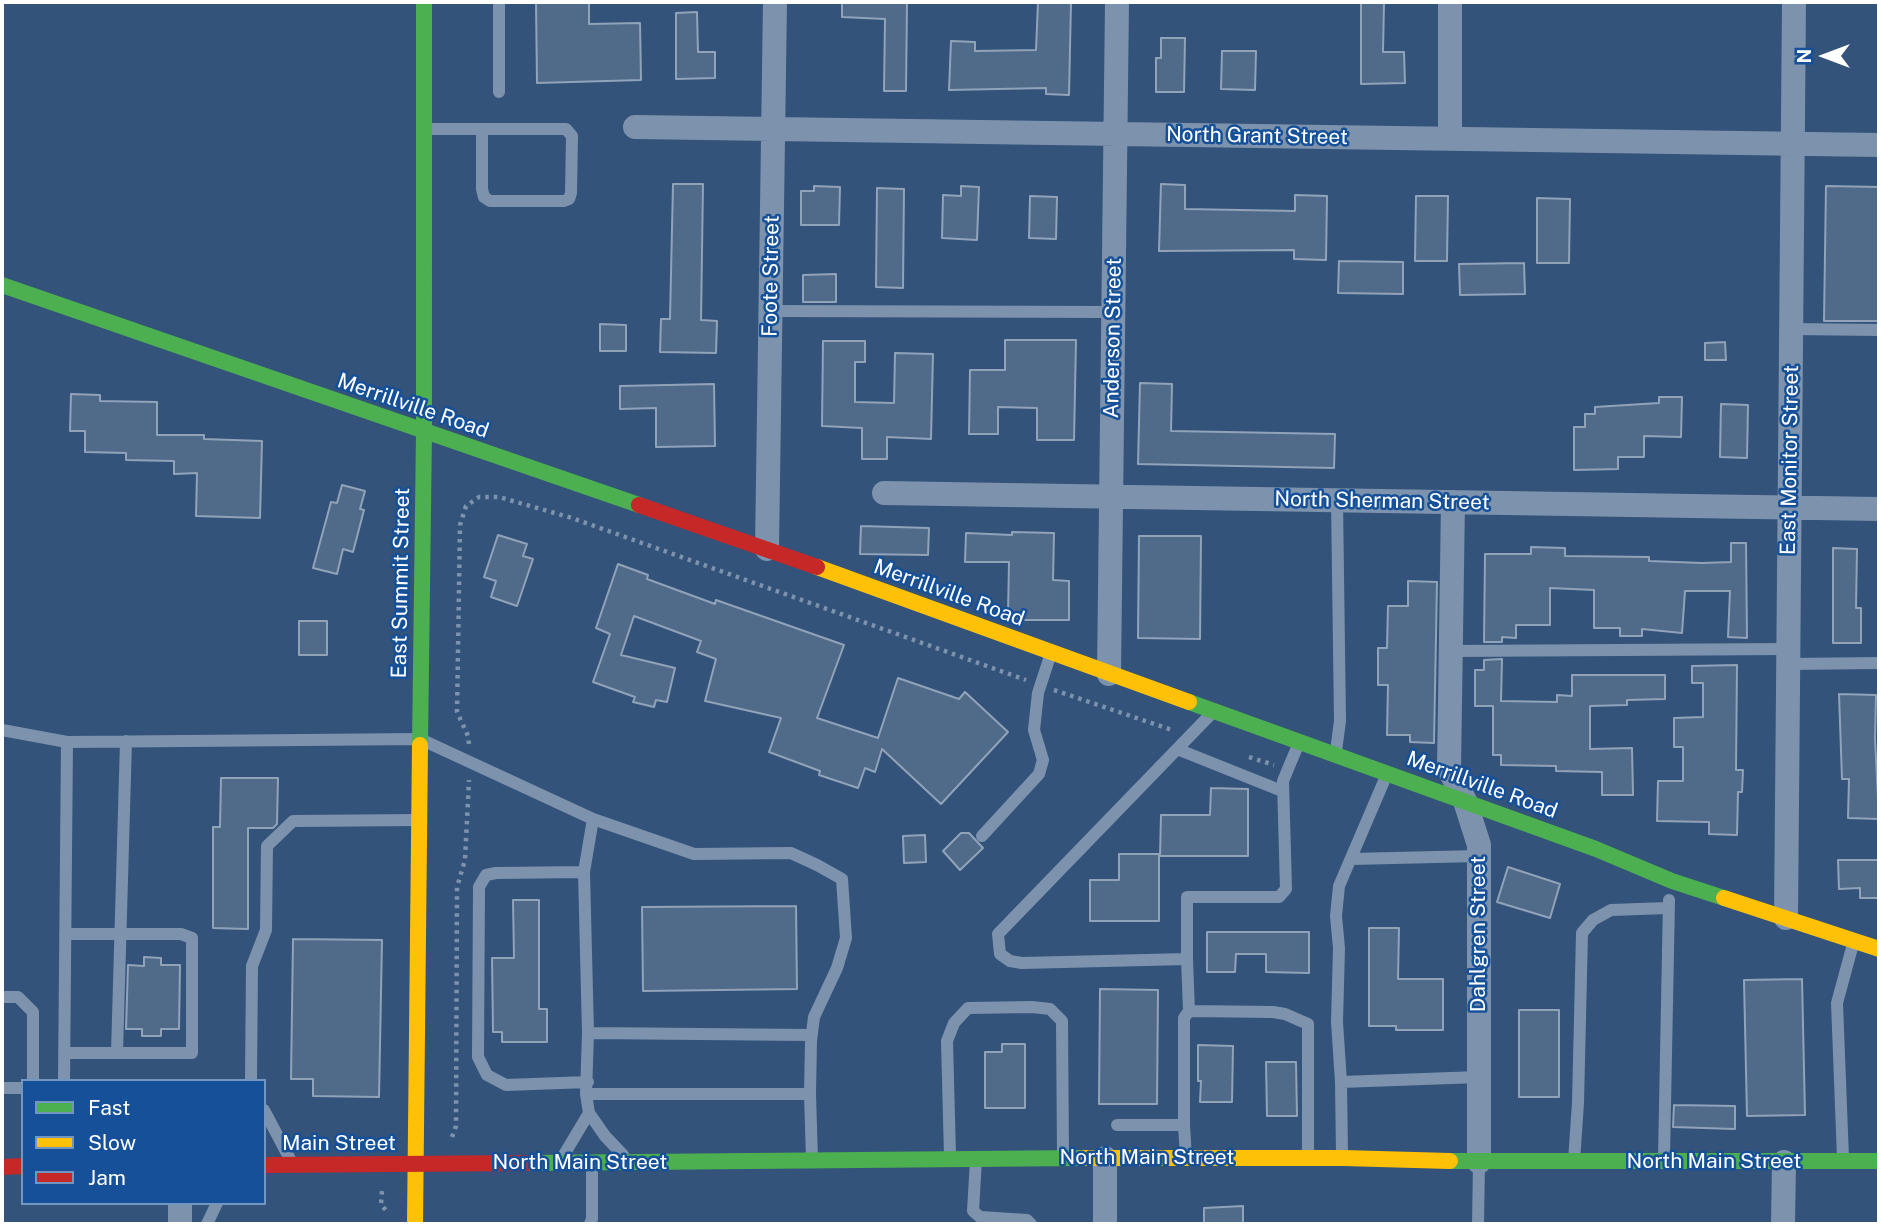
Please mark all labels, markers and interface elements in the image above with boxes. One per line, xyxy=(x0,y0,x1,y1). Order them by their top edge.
north arrow xyxy=(1790,21,1860,91)
text: N xyxy=(1793,49,1815,63)
street label: North Grant Street xyxy=(1166,122,1348,150)
street label: Foote Street xyxy=(757,215,785,337)
street label: Anderson Street xyxy=(1099,257,1127,419)
street label: East Monitor Street xyxy=(1776,365,1804,555)
street label: Merrillville Road xyxy=(334,368,492,444)
street label: East Summit Street xyxy=(387,487,415,679)
street label: North Sherman Street xyxy=(1274,487,1490,515)
street label: Merrillville Road xyxy=(870,554,1028,632)
street label: Merrillville Road xyxy=(1403,746,1561,824)
street label: Dahlgren Street xyxy=(1466,856,1492,1012)
legend xyxy=(21,1079,266,1205)
text: Fast xyxy=(88,1095,130,1120)
text: Slow xyxy=(88,1130,136,1155)
street label: Main Street xyxy=(282,1131,396,1157)
street label: North Main Street xyxy=(1060,1145,1234,1171)
street label: North Main Street xyxy=(1627,1149,1801,1175)
street label: North Main Street xyxy=(493,1150,667,1176)
text: Jam xyxy=(88,1165,126,1190)

